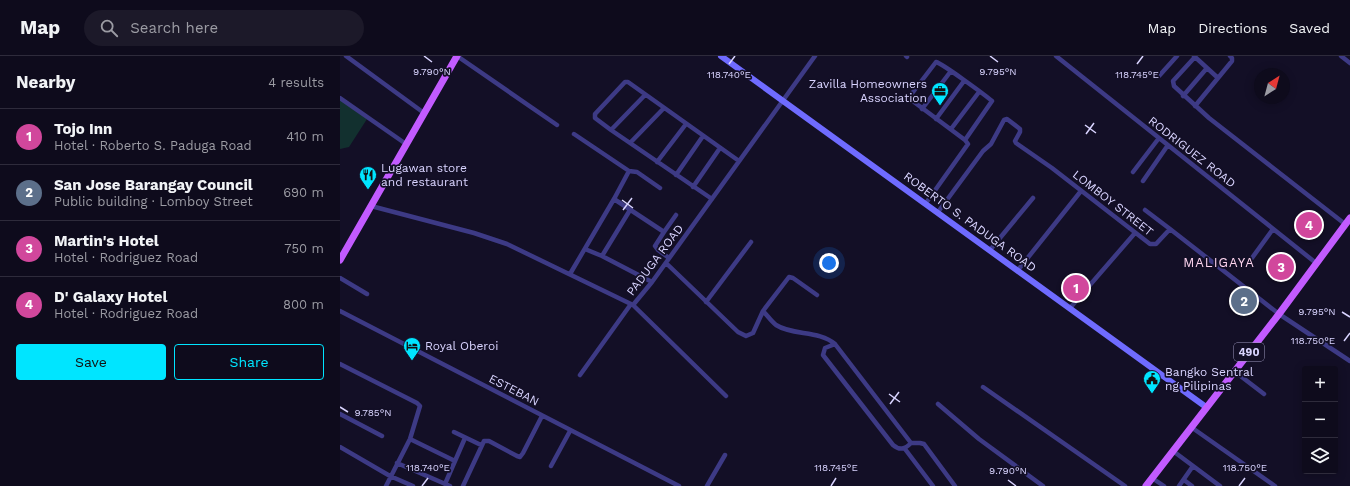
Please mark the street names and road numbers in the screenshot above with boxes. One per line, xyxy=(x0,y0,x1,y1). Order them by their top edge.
street label: RODRIGUEZ ROAD xyxy=(1146,114,1238,190)
street label: LOMBOY STREET xyxy=(1070,167,1156,239)
street label: ROBERTO S. PADUGA ROAD xyxy=(901,169,1039,275)
street label: PADUGA ROAD xyxy=(624,222,686,298)
road number: 490 xyxy=(1234,343,1264,361)
street label: ESTEBAN xyxy=(487,371,541,409)

